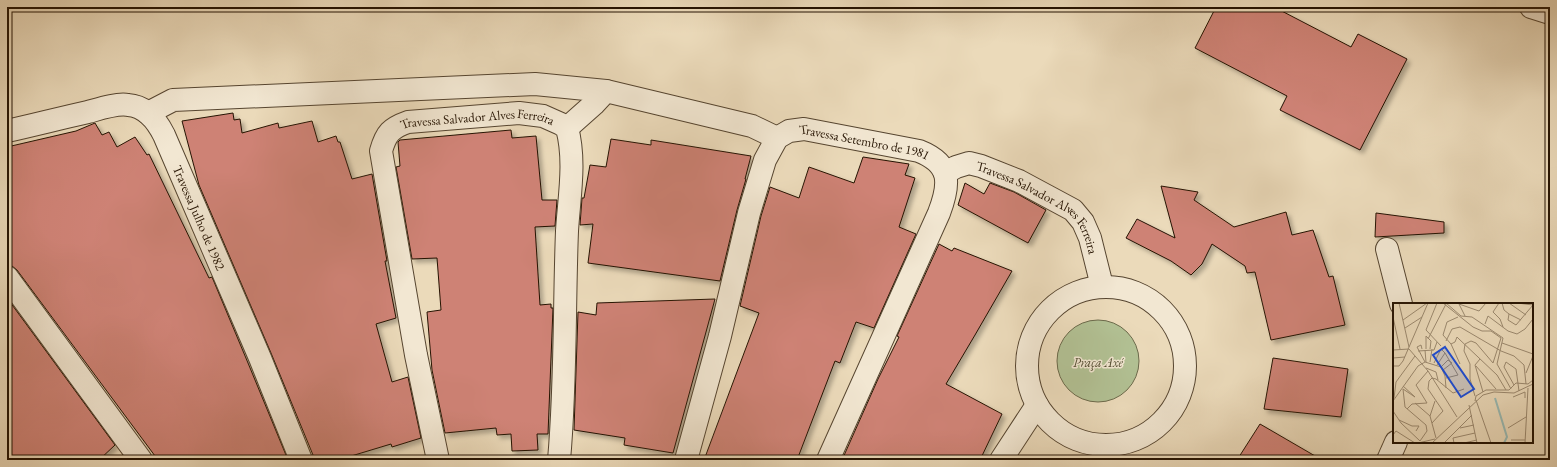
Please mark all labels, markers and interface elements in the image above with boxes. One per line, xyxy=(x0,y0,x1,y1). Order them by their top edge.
street label: Travessa Salvador Alves Ferreira xyxy=(397,104,558,133)
street label: Travessa Setembro de 1981 xyxy=(798,120,933,163)
street label: Travessa Salvador Alves Ferreira xyxy=(975,157,1102,256)
street label: Travessa Julho de 1982 xyxy=(169,162,230,273)
inset map xyxy=(1393,303,1533,443)
park label: Praça Axé xyxy=(1073,354,1125,371)

